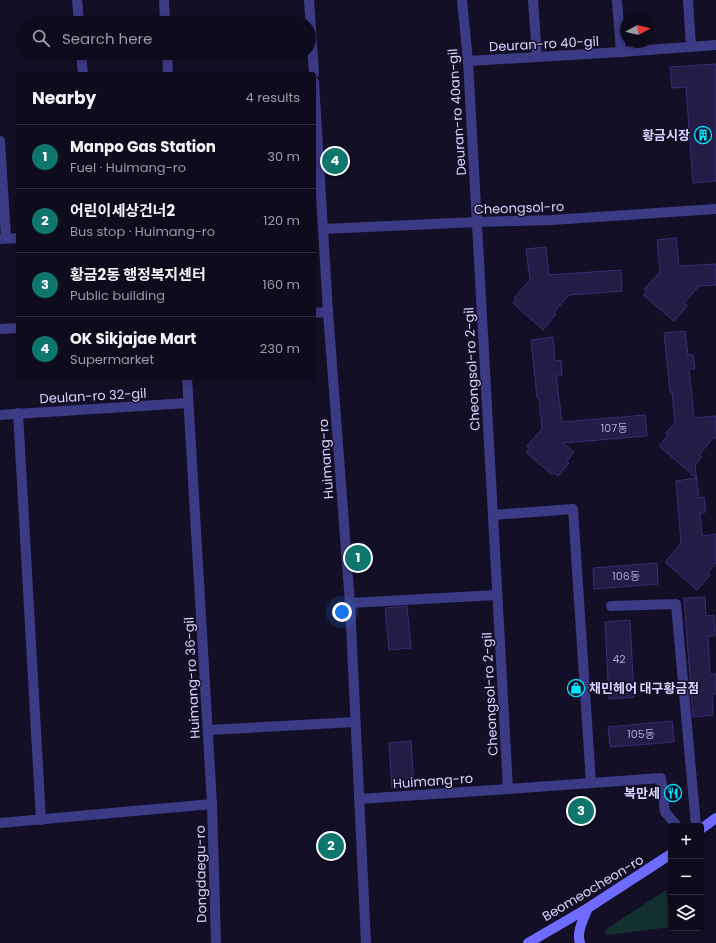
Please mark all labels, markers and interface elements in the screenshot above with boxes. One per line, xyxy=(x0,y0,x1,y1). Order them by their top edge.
north arrow xyxy=(620,12,656,48)
search box xyxy=(16,16,316,60)
icon: search xyxy=(30,27,52,49)
text: Search here xyxy=(62,28,152,49)
street label: Deuran-ro 40-gil xyxy=(489,32,599,56)
street label: Deuran-ro 40an-gil xyxy=(443,48,471,176)
text: Nearby xyxy=(32,86,96,110)
text: 4 results xyxy=(246,88,300,107)
building icon: 황금시장 xyxy=(693,125,713,145)
place label: 황금시장 xyxy=(642,126,690,145)
text: Manpo Gas Station xyxy=(70,136,216,157)
pin: 4 xyxy=(322,146,348,176)
text: 1 xyxy=(43,147,47,166)
text: 30 m xyxy=(267,147,300,166)
text: Fuel · Huimang-ro xyxy=(70,158,186,177)
street label: Cheongsol-ro xyxy=(473,197,565,219)
text: 어린이세상건너2 xyxy=(70,200,175,221)
text: 2 xyxy=(41,211,49,230)
text: 120 m xyxy=(263,211,300,230)
text: Bus stop · Huimang-ro xyxy=(70,222,215,241)
text: 황금2동 행정복지센터 xyxy=(70,264,206,285)
text: 3 xyxy=(41,275,49,294)
text: 160 m xyxy=(263,275,300,294)
text: Public building xyxy=(70,286,165,305)
street label: Cheongsol-ro 2-gil xyxy=(459,307,485,431)
text: OK Sikjajae Mart xyxy=(70,328,196,349)
text: 4 xyxy=(41,339,49,358)
text: 230 m xyxy=(260,339,300,358)
text: Supermarket xyxy=(70,350,154,369)
street label: Deulan-ro 32-gil xyxy=(39,384,147,408)
street label: Huimang-ro xyxy=(314,418,338,500)
house number: 107동 xyxy=(601,420,627,436)
pin: 1 xyxy=(345,543,371,573)
house number: 106동 xyxy=(612,568,640,584)
your location xyxy=(332,602,352,622)
street label: Huimang-ro 36-gil xyxy=(179,617,205,739)
street label: Cheongsol-ro 2-gil xyxy=(477,632,503,756)
house number: 42 xyxy=(612,651,626,667)
shop icon: 채민헤어 대구황금점 xyxy=(566,678,586,698)
place label: 채민헤어 대구황금점 xyxy=(589,679,699,698)
house number: 105동 xyxy=(627,726,655,742)
street label: Huimang-ro xyxy=(392,769,474,793)
restaurant icon: 복만세 xyxy=(663,783,683,803)
place label: 복만세 xyxy=(624,784,660,803)
pin: 3 xyxy=(568,796,594,826)
map controls xyxy=(668,823,704,931)
button: + xyxy=(668,823,704,859)
street label: Dongdaegu-ro xyxy=(191,825,211,923)
pin: 2 xyxy=(318,831,344,861)
street label: Beomeocheon-ro xyxy=(539,850,647,926)
button: − xyxy=(668,859,704,895)
button: layers xyxy=(668,895,704,931)

